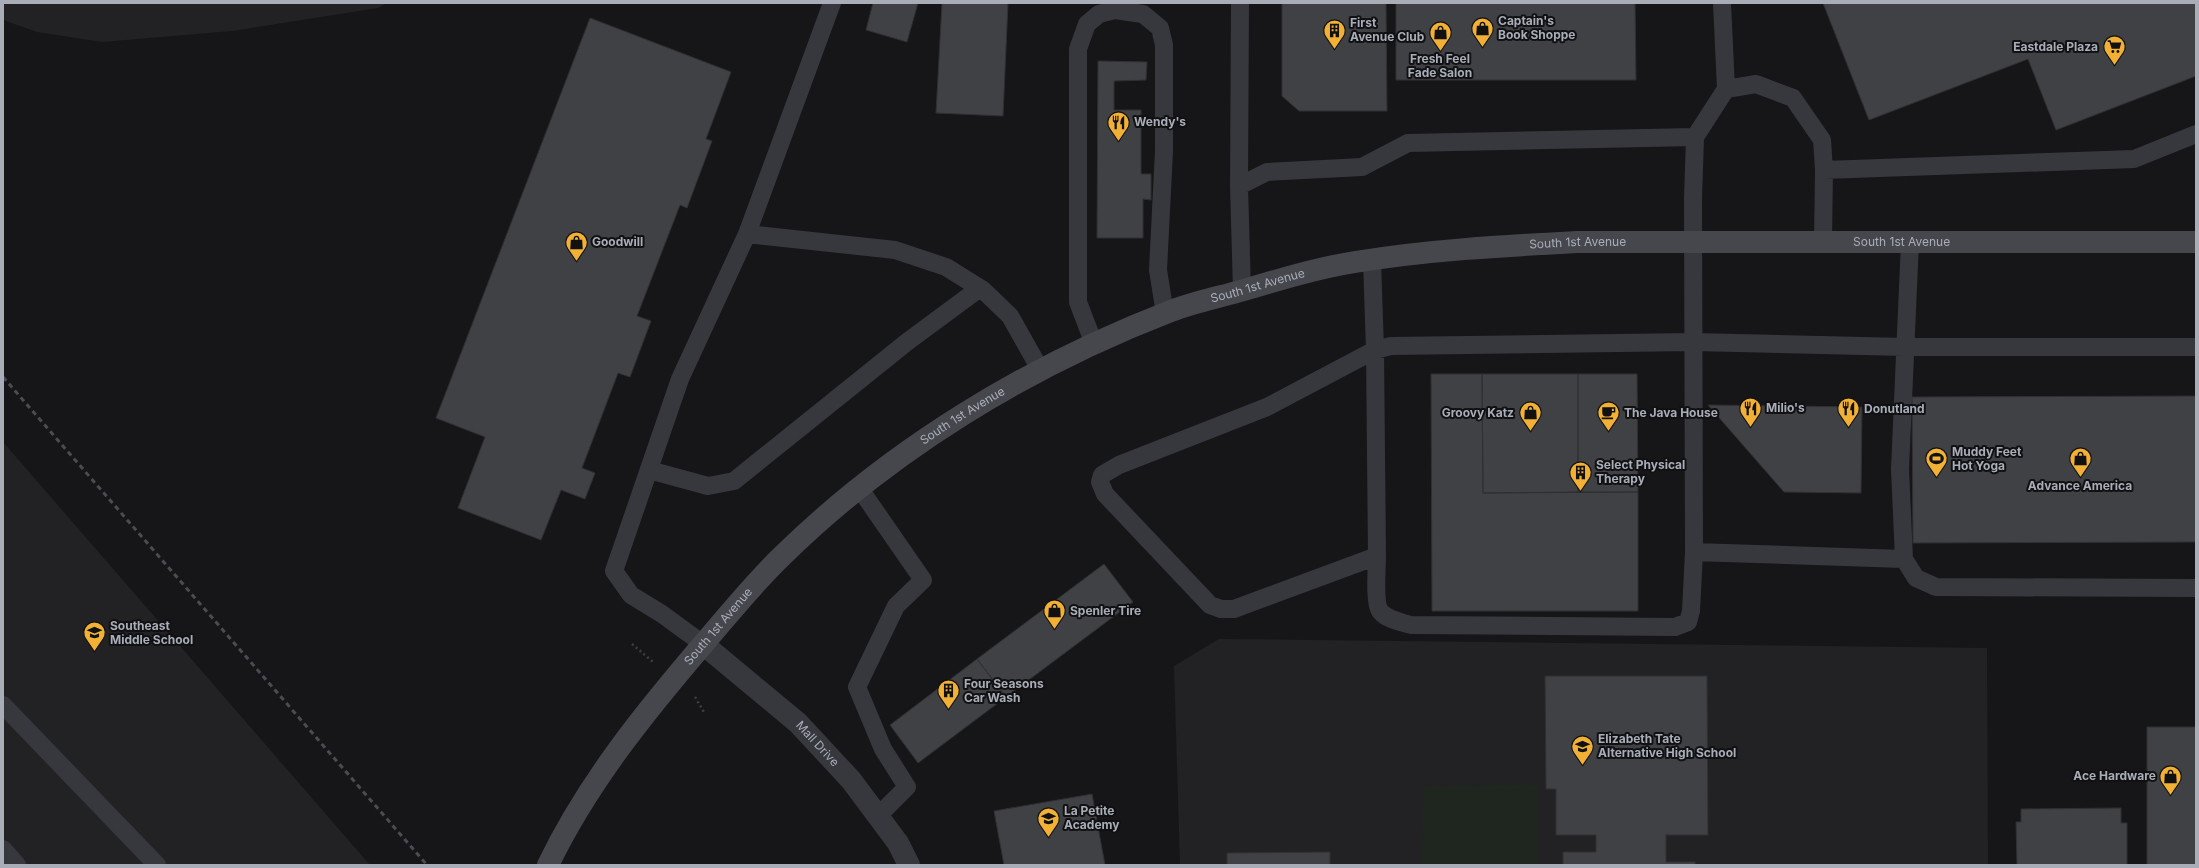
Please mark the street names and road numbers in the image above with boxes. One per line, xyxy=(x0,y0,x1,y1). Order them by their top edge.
street label: South 1st Avenue xyxy=(1529,234,1626,252)
street label: South 1st Avenue xyxy=(1853,234,1950,249)
street label: South 1st Avenue xyxy=(1209,265,1306,306)
street label: South 1st Avenue xyxy=(917,383,1007,448)
street label: South 1st Avenue xyxy=(681,584,755,668)
street label: Mall Drive xyxy=(793,718,842,769)

